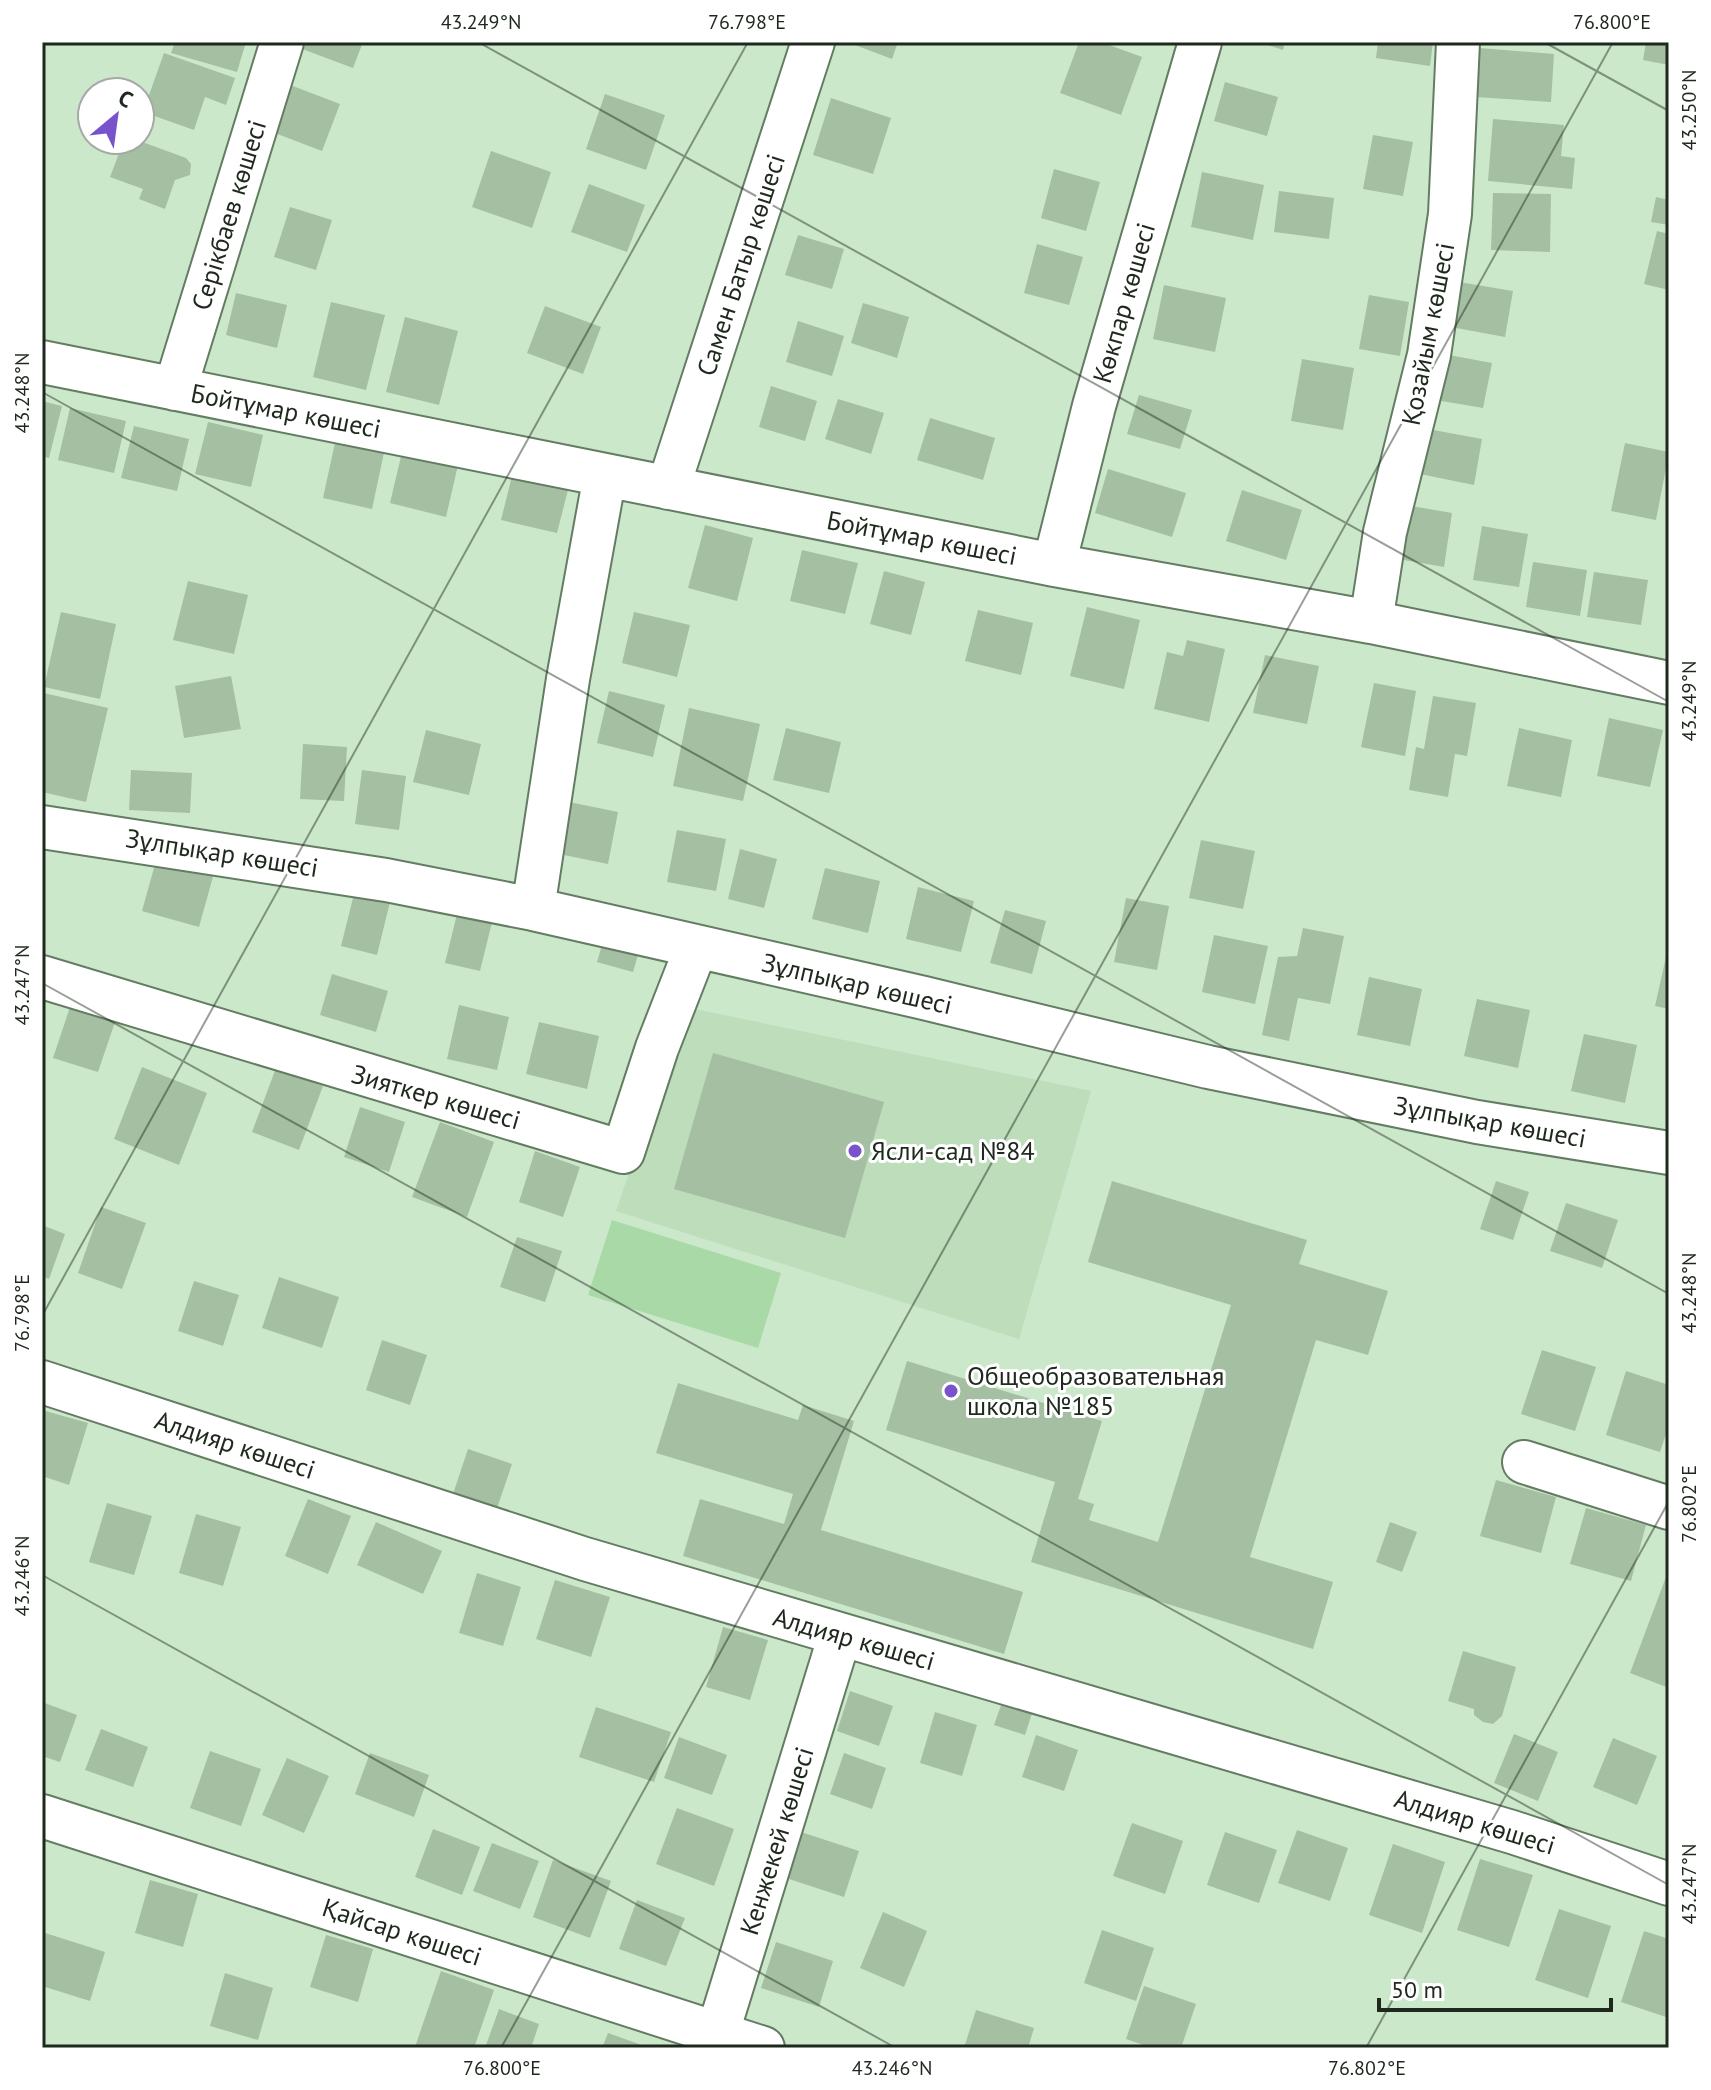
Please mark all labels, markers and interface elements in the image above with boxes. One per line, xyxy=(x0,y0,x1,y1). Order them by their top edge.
text: 43.249°N xyxy=(441,9,521,35)
text: 76.798°E xyxy=(708,9,786,35)
text: 76.800°E xyxy=(1573,9,1651,35)
text: 43.250°N xyxy=(1676,70,1702,150)
north arrow xyxy=(76,76,156,156)
text: С xyxy=(114,83,138,114)
street label: Серікбаев көшесі xyxy=(184,116,273,314)
street label: Самен Батыр көшесі xyxy=(689,150,792,380)
street label: Көкпар көшесі xyxy=(1085,219,1162,387)
street label: Қозайым көшесі xyxy=(1394,240,1461,428)
text: 43.248°N xyxy=(9,353,35,433)
street label: Бойтұмар көшесі xyxy=(188,376,384,445)
street label: Бойтұмар көшесі xyxy=(824,503,1020,572)
text: 43.249°N xyxy=(1676,661,1702,741)
street label: Зұлпықар көшесі xyxy=(123,821,321,884)
text: 43.247°N xyxy=(9,945,35,1025)
street label: Зұлпықар көшесі xyxy=(759,946,956,1021)
street label: Зияткер көшесі xyxy=(348,1057,524,1136)
street label: Зұлпықар көшесі xyxy=(1391,1088,1589,1155)
place label: Ясли-сад №84 xyxy=(871,1134,1035,1167)
marker: Ясли-сад №84 xyxy=(846,1142,864,1160)
text: 43.248°N xyxy=(1676,1253,1702,1333)
text: 76.798°E xyxy=(9,1274,35,1352)
place label: Общеобразовательная школа №185 xyxy=(967,1359,1224,1422)
marker: Общеобразовательная школа №185 xyxy=(942,1382,960,1400)
street label: Алдияр көшесі xyxy=(151,1403,319,1486)
text: 76.802°E xyxy=(1676,1465,1702,1543)
text: 43.246°N xyxy=(9,1536,35,1616)
street label: Алдияр көшесі xyxy=(770,1600,939,1677)
street label: Кенжекей көшесі xyxy=(732,1743,821,1939)
street label: Алдияр көшесі xyxy=(1391,1781,1560,1862)
text: 43.247°N xyxy=(1676,1844,1702,1924)
street label: Қайсар көшесі xyxy=(318,1890,486,1973)
scale bar xyxy=(1379,1962,1611,2012)
text: 50 m xyxy=(1391,1974,1443,2005)
text: 76.800°E xyxy=(463,2055,541,2081)
text: 43.246°N xyxy=(852,2055,932,2081)
text: 76.802°E xyxy=(1328,2055,1406,2081)

